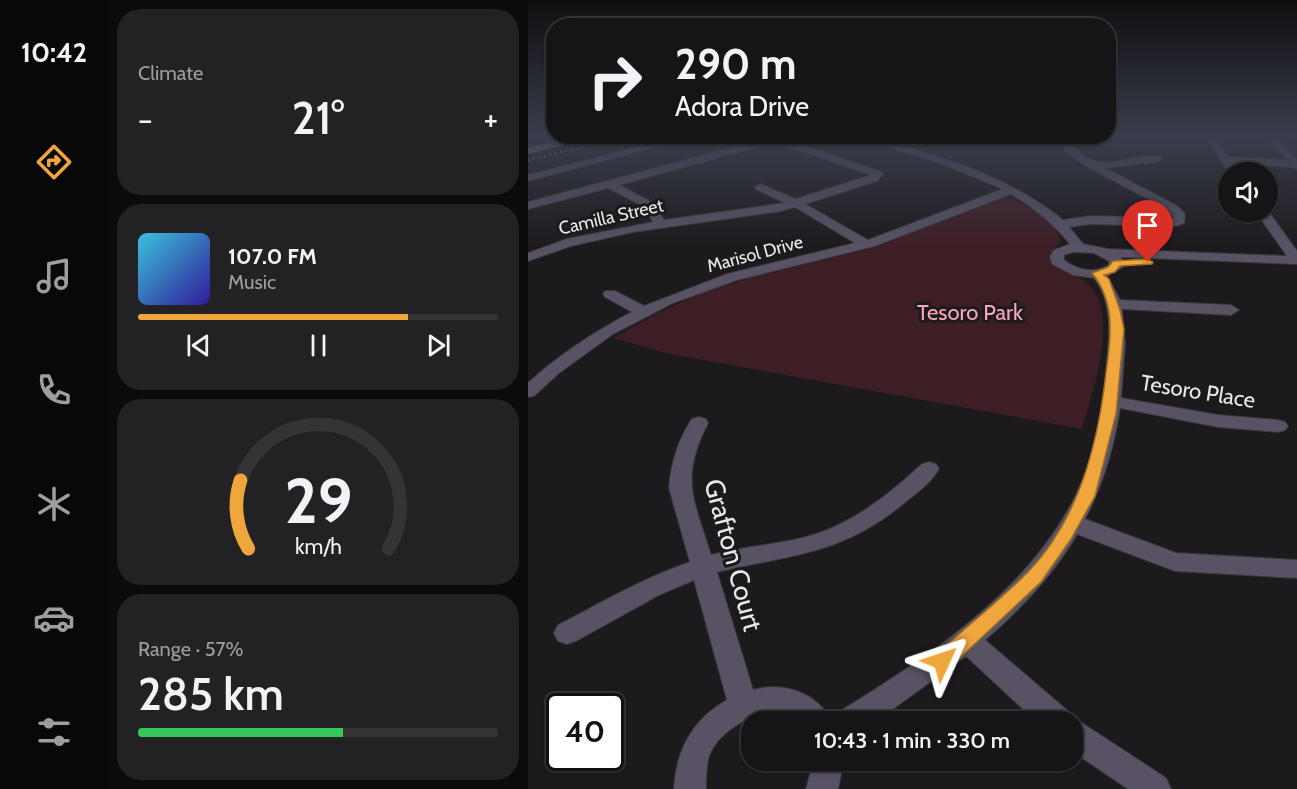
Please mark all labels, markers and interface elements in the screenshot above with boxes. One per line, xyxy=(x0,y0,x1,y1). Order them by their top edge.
text: 10:42 xyxy=(21,36,87,69)
text: 290 m xyxy=(675,38,796,90)
icon: right xyxy=(576,42,654,120)
text: Climate xyxy=(138,61,203,85)
text: Adora Drive xyxy=(675,90,809,123)
text: 21° xyxy=(292,91,344,145)
text: − xyxy=(138,99,153,139)
text: + xyxy=(483,99,498,139)
icon: directions xyxy=(33,141,75,183)
map controls xyxy=(1218,162,1278,222)
button: sound xyxy=(1218,162,1278,222)
street label: Camilla Street xyxy=(557,194,665,240)
pin xyxy=(1122,200,1173,262)
icon: arrive xyxy=(1131,209,1164,242)
street label: Marisol Drive xyxy=(704,231,806,277)
text: 107.0 FM xyxy=(228,243,317,270)
icon: music xyxy=(33,255,75,297)
text: Music xyxy=(228,270,276,294)
park label: Tesoro Park xyxy=(917,299,1023,326)
icon: previous xyxy=(182,329,215,362)
icon: pause xyxy=(302,329,335,362)
icon: next xyxy=(422,329,455,362)
icon: phone xyxy=(33,369,75,411)
street label: Tesoro Place xyxy=(1139,369,1257,414)
text: 29 xyxy=(284,463,352,539)
street label: Grafton Court xyxy=(697,475,770,634)
icon: climate xyxy=(33,483,75,525)
text: km/h xyxy=(295,533,341,559)
icon: car xyxy=(33,597,75,639)
position arrow xyxy=(910,629,974,693)
text: Range · 57% xyxy=(138,637,244,661)
text: 285 km xyxy=(138,667,284,721)
speed limit sign: 40 xyxy=(546,693,624,771)
icon: filters xyxy=(33,711,75,753)
text: 10:43 · 1 min · 330 m xyxy=(814,727,1010,754)

